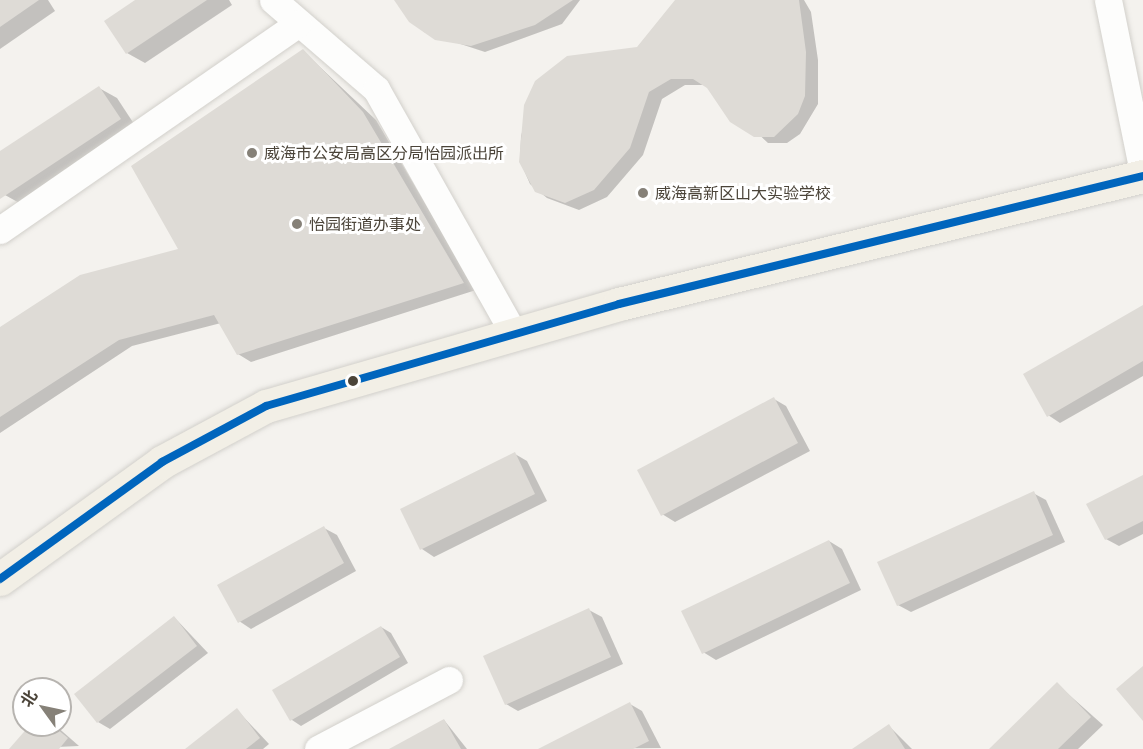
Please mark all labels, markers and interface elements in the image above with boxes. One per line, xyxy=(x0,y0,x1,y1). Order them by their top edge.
place label: 威海市公安局高区分局怡园派出所 xyxy=(264,143,504,163)
marker: 威海市公安局高区分局怡园派出所 xyxy=(245,146,259,160)
place label: 威海高新区山大实验学校 xyxy=(655,183,831,203)
marker: 威海高新区山大实验学校 xyxy=(636,186,650,200)
place label: 怡园街道办事处 xyxy=(309,214,421,234)
marker: 怡园街道办事处 xyxy=(290,217,304,231)
unlabelled marker xyxy=(347,375,359,387)
north arrow xyxy=(12,677,72,737)
text: 北 xyxy=(16,686,41,710)

